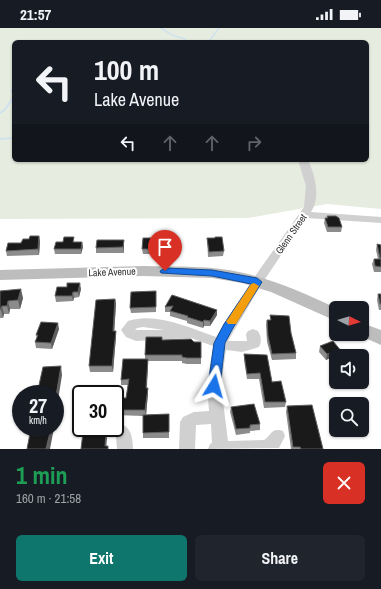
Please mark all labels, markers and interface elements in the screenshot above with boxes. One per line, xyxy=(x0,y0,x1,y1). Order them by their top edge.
text: 21:57 xyxy=(20,4,51,25)
text: 100 m xyxy=(94,51,159,89)
icon: left xyxy=(28,56,80,108)
text: Lake Avenue xyxy=(94,87,179,112)
icon: left xyxy=(117,132,139,154)
icon: ahead xyxy=(159,132,181,154)
icon: ahead xyxy=(201,132,223,154)
icon: right xyxy=(243,132,265,154)
street label: Glenn Street xyxy=(272,211,310,257)
pin xyxy=(148,230,182,271)
icon: arrive xyxy=(154,236,176,258)
street label: Lake Avenue xyxy=(88,265,136,279)
north arrow xyxy=(329,301,369,341)
map controls xyxy=(329,301,369,437)
button: sound xyxy=(329,349,369,389)
position arrow xyxy=(193,365,235,407)
speed limit sign: 30 xyxy=(72,385,124,437)
text: 27 xyxy=(29,392,47,419)
button: search xyxy=(329,397,369,437)
text: km/h xyxy=(29,414,47,427)
text: 1 min xyxy=(16,459,67,491)
button: close xyxy=(323,462,365,504)
text: 160 m · 21:58 xyxy=(16,490,81,507)
button: Exit xyxy=(16,535,187,581)
button: Share xyxy=(195,535,365,581)

